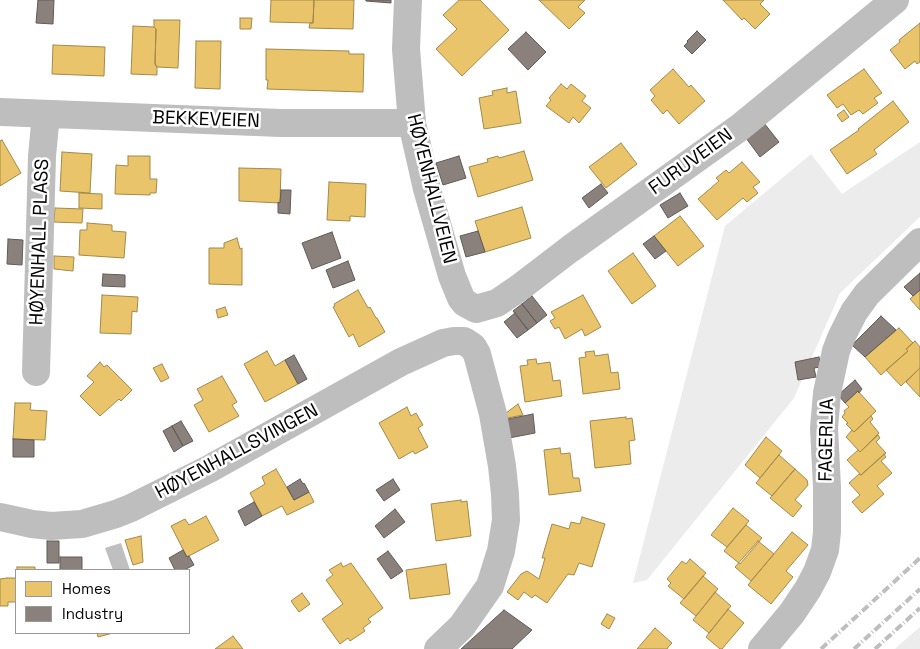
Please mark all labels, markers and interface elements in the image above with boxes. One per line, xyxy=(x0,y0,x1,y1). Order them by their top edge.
street label: BEKKEVEIEN xyxy=(152,107,260,133)
street label: HØYENHALLVEIEN xyxy=(401,112,461,266)
street label: FURUVEIEN xyxy=(645,124,737,200)
street label: HØYENHALL PLASS xyxy=(26,158,54,326)
street label: FAGERLIA xyxy=(815,398,839,482)
street label: HØYENHALLSVINGEN xyxy=(152,399,322,505)
legend xyxy=(15,569,190,634)
text: Homes xyxy=(62,579,111,598)
text: Industry xyxy=(62,604,123,623)

